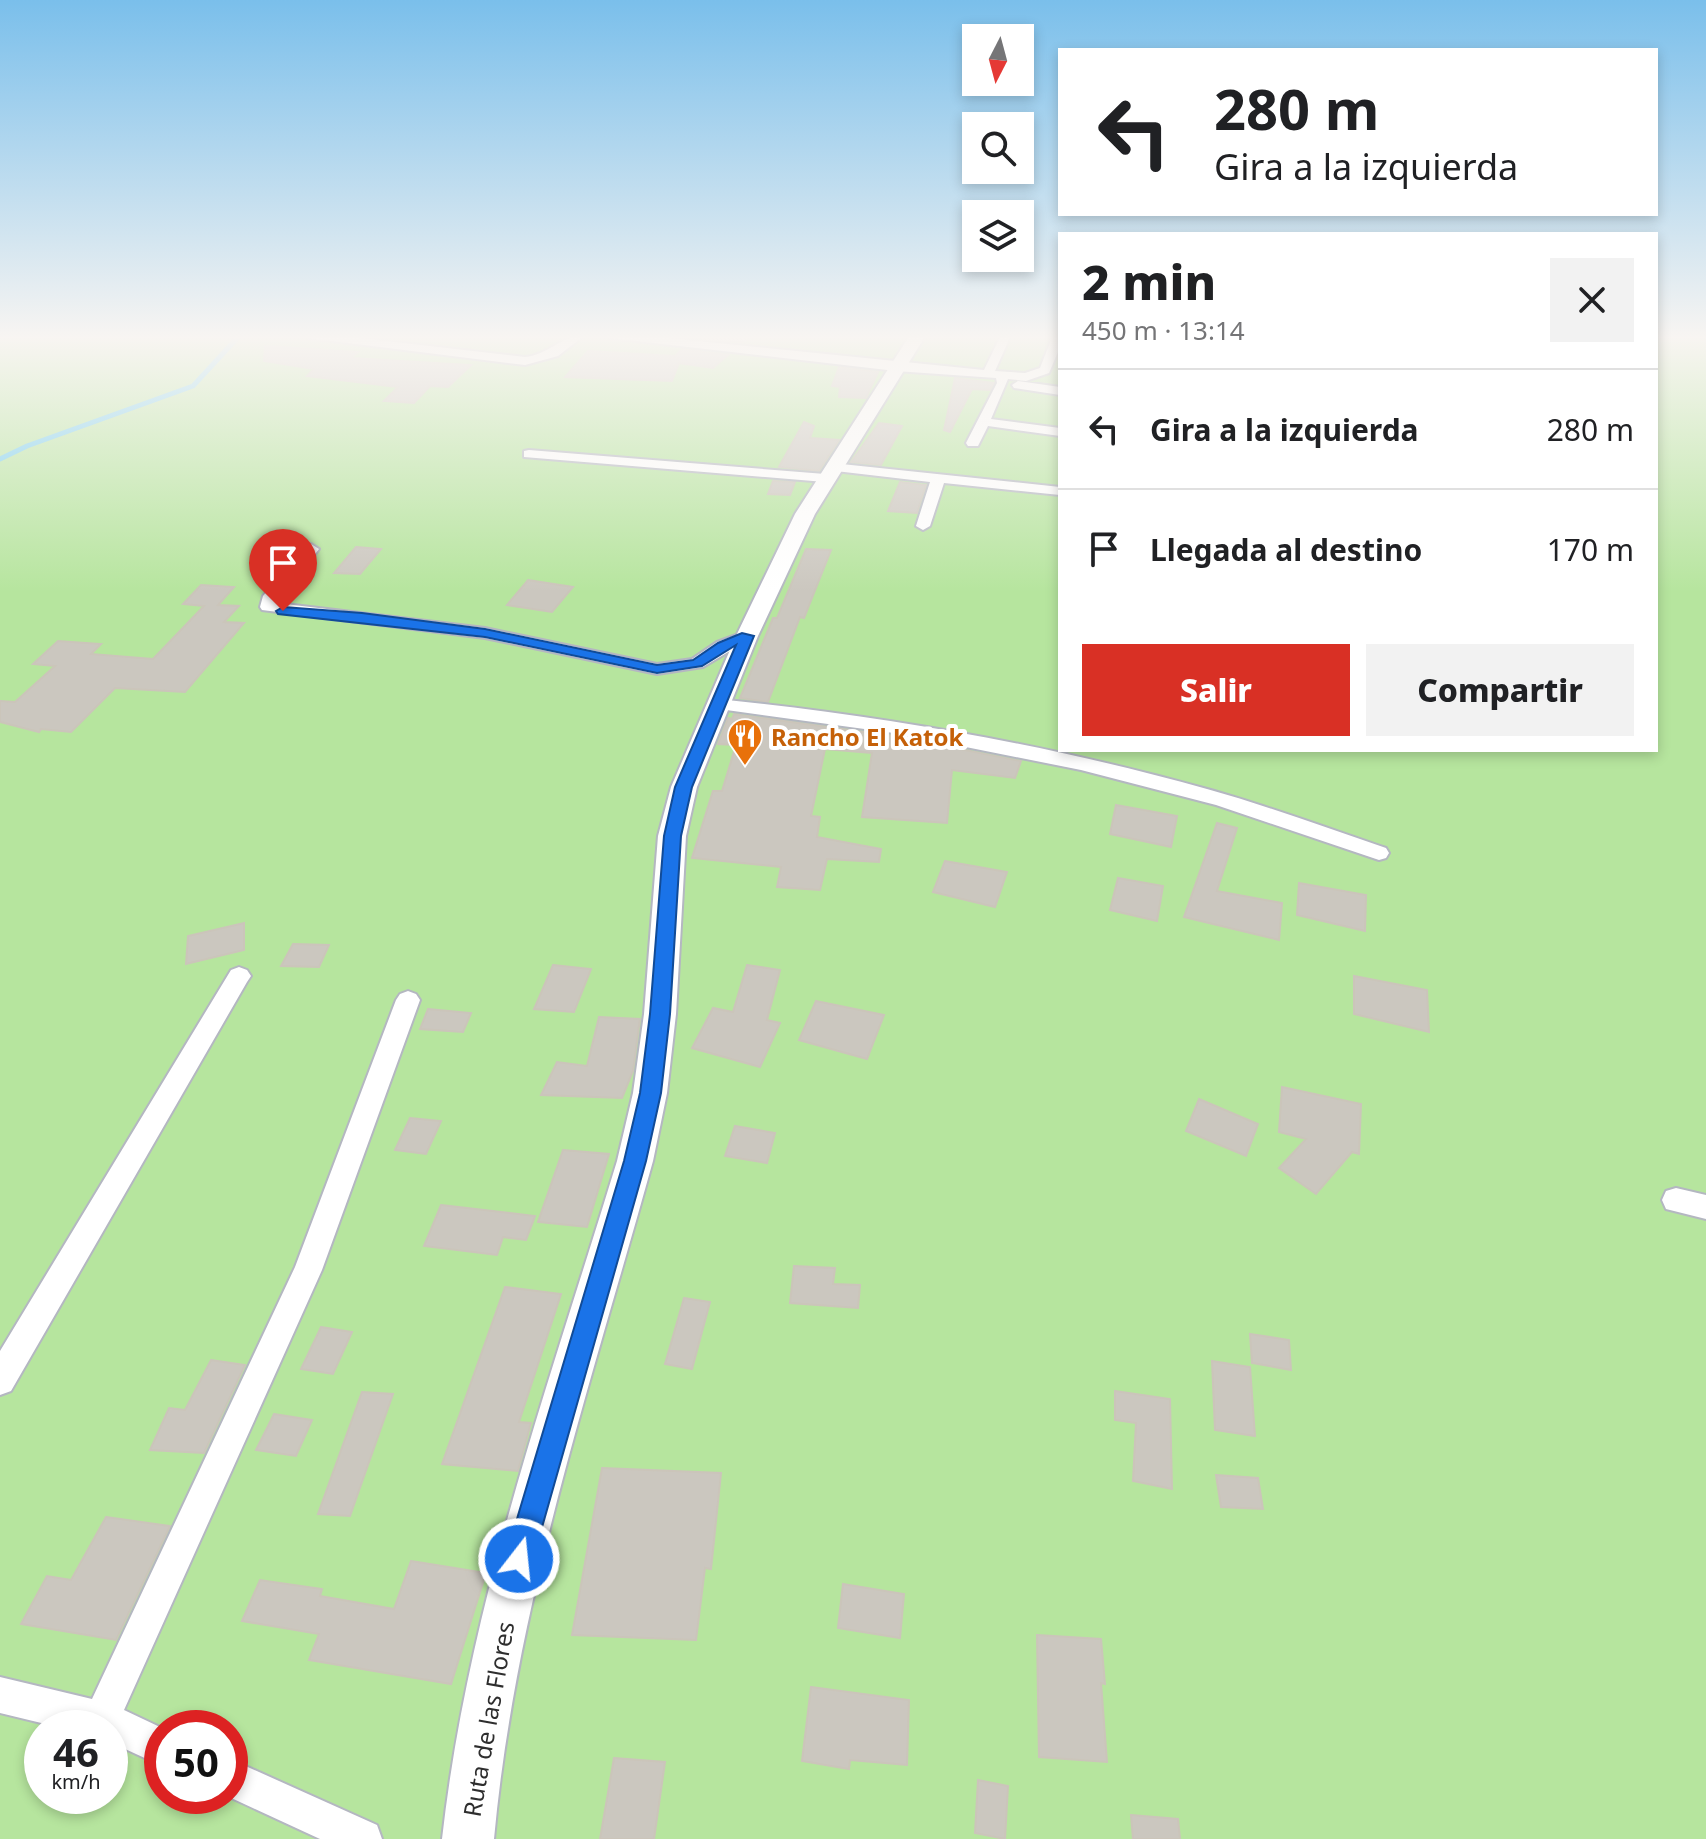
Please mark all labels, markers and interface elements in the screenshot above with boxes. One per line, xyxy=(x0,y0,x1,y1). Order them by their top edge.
north arrow xyxy=(962,24,1034,96)
map controls xyxy=(962,24,1034,272)
text: 280 m xyxy=(1214,70,1379,146)
icon: left xyxy=(1082,80,1186,184)
button: search xyxy=(962,112,1034,184)
text: Gira a la izquierda xyxy=(1214,142,1518,191)
button: layers xyxy=(962,200,1034,272)
text: 2 min xyxy=(1082,249,1216,314)
button: close xyxy=(1550,258,1634,342)
text: 450 m · 13:14 xyxy=(1082,312,1245,348)
icon: left xyxy=(1082,407,1126,451)
text: Gira a la izquierda xyxy=(1150,409,1419,450)
text: 280 m xyxy=(1547,409,1634,450)
icon: arrive xyxy=(1082,527,1126,571)
pin xyxy=(249,529,317,611)
text: Llegada al destino xyxy=(1150,529,1422,570)
text: 170 m xyxy=(1547,529,1634,570)
icon: arrive xyxy=(261,541,305,585)
button: Salir xyxy=(1082,644,1350,736)
button: Compartir xyxy=(1366,644,1634,736)
restaurant icon: Rancho El Katok xyxy=(726,717,764,767)
place label: Rancho El Katok xyxy=(771,720,964,753)
position arrow xyxy=(477,1517,561,1601)
street label: Ruta de las Flores xyxy=(455,1619,521,1819)
speed limit sign: 50 xyxy=(144,1710,248,1814)
text: 46 xyxy=(53,1724,99,1779)
text: km/h xyxy=(51,1768,101,1795)

